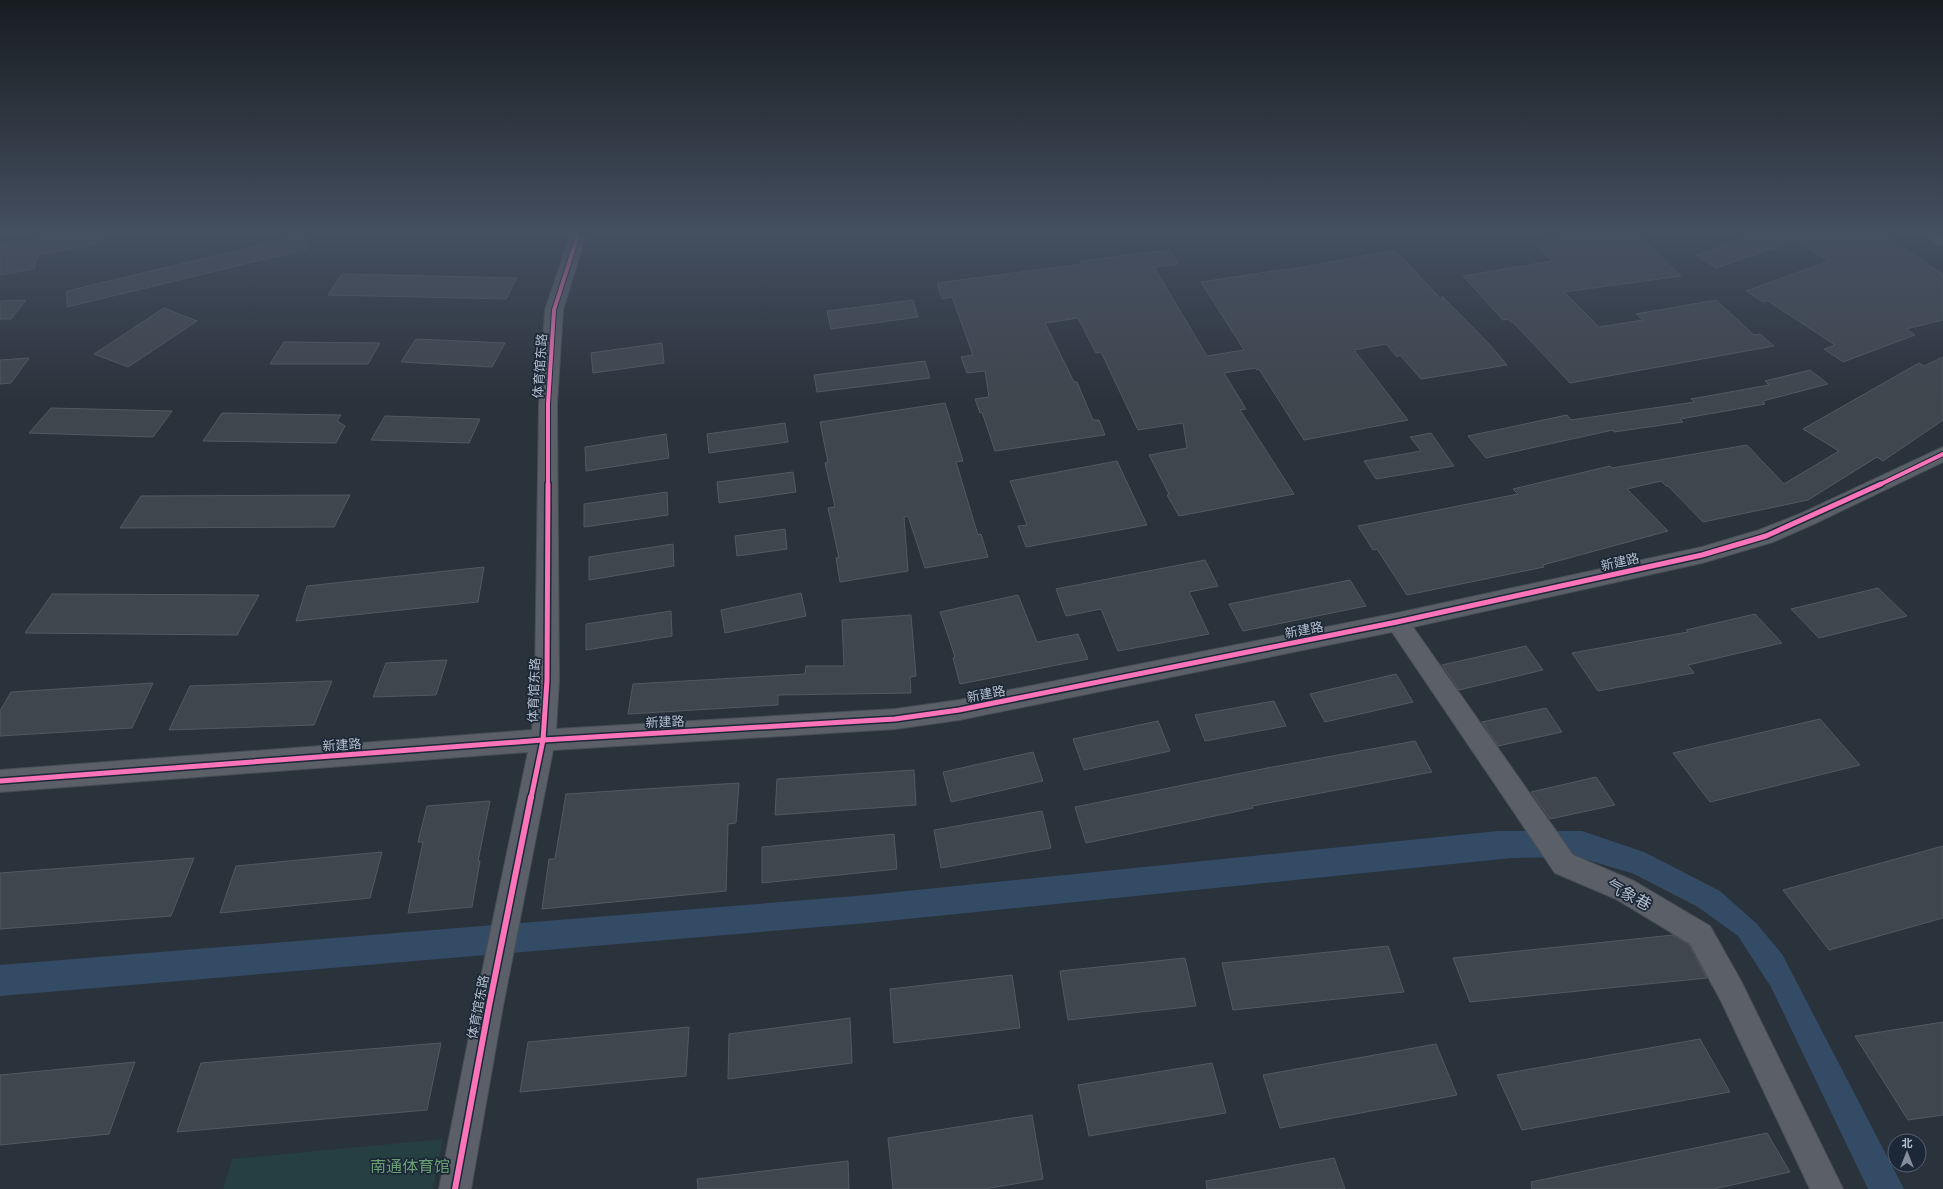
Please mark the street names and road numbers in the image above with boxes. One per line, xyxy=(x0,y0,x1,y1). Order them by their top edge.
street label: 体育馆东路 xyxy=(530,333,550,399)
street label: 新建路 xyxy=(1599,550,1641,574)
street label: 新建路 xyxy=(1283,619,1325,641)
street label: 体育馆东路 xyxy=(525,657,543,723)
street label: 新建路 xyxy=(965,683,1007,705)
street label: 新建路 xyxy=(645,713,685,731)
street label: 新建路 xyxy=(322,736,362,754)
street label: 气象巷 xyxy=(1603,875,1655,915)
street label: 体育馆东路 xyxy=(464,974,492,1040)

